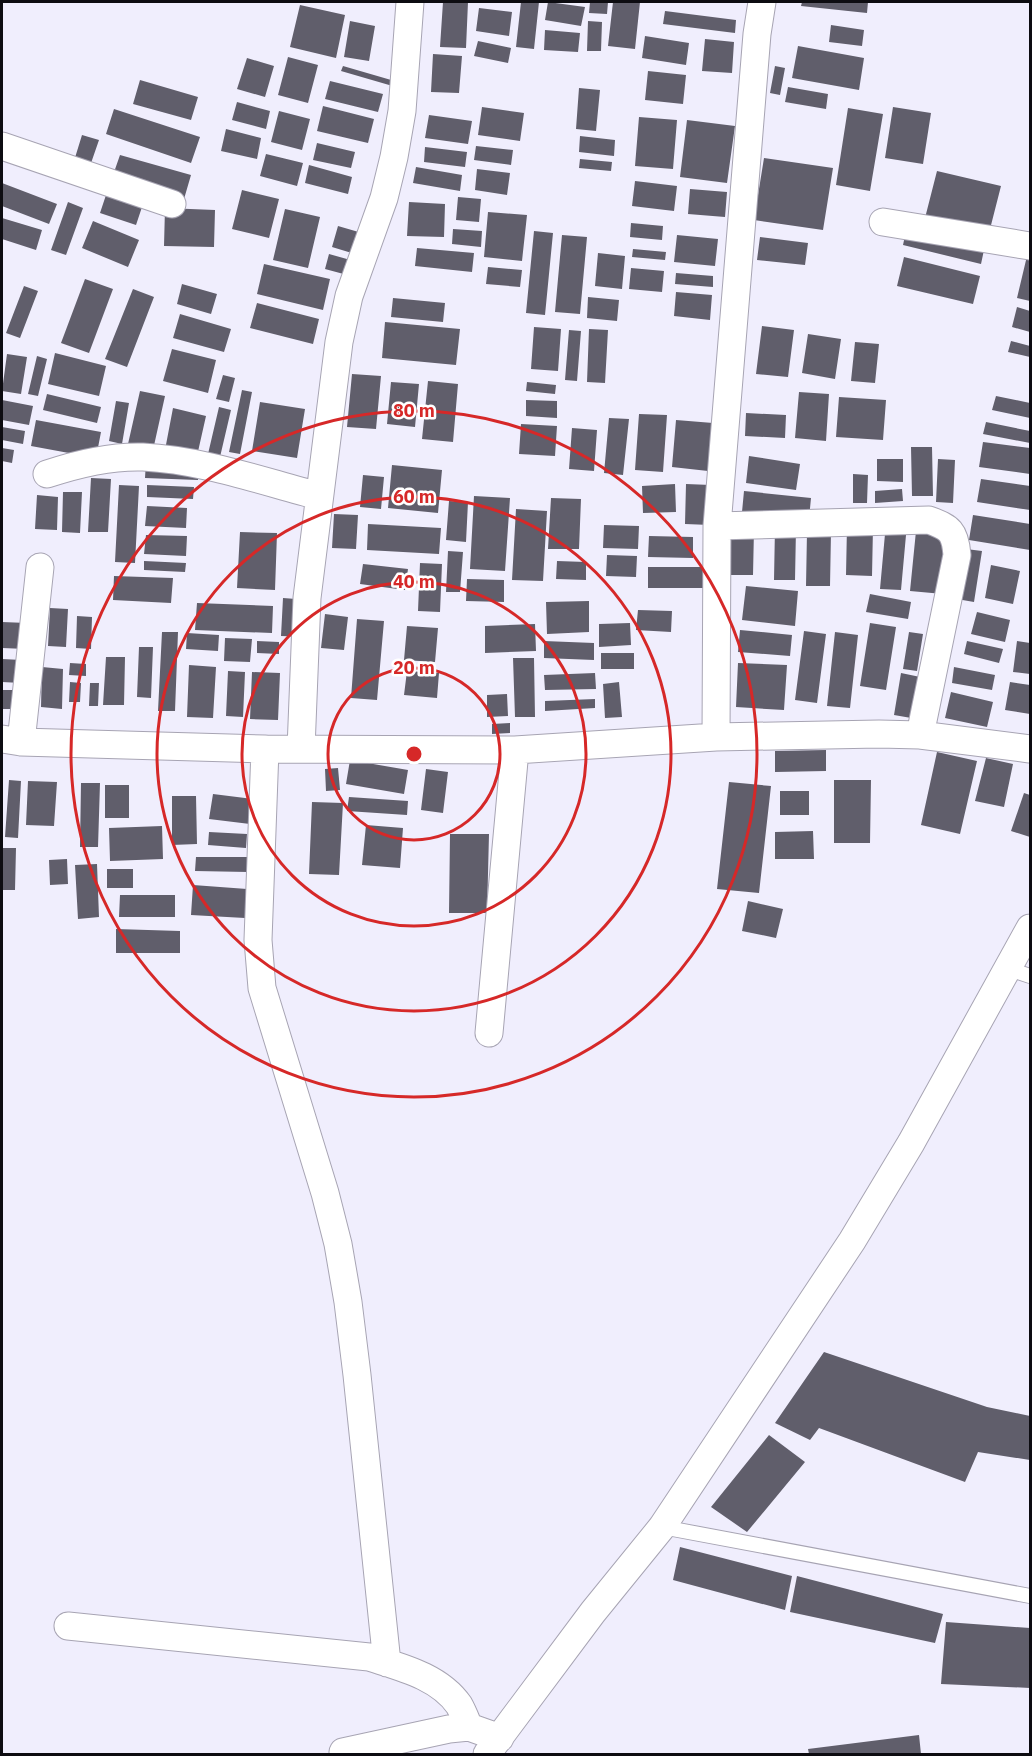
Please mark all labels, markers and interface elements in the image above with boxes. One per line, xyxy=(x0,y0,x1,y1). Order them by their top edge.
text: 80 m xyxy=(393,399,435,422)
text: 60 m xyxy=(393,485,435,508)
text: 40 m xyxy=(393,570,435,593)
text: 20 m xyxy=(393,656,435,679)
centre of rings xyxy=(404,744,424,764)

